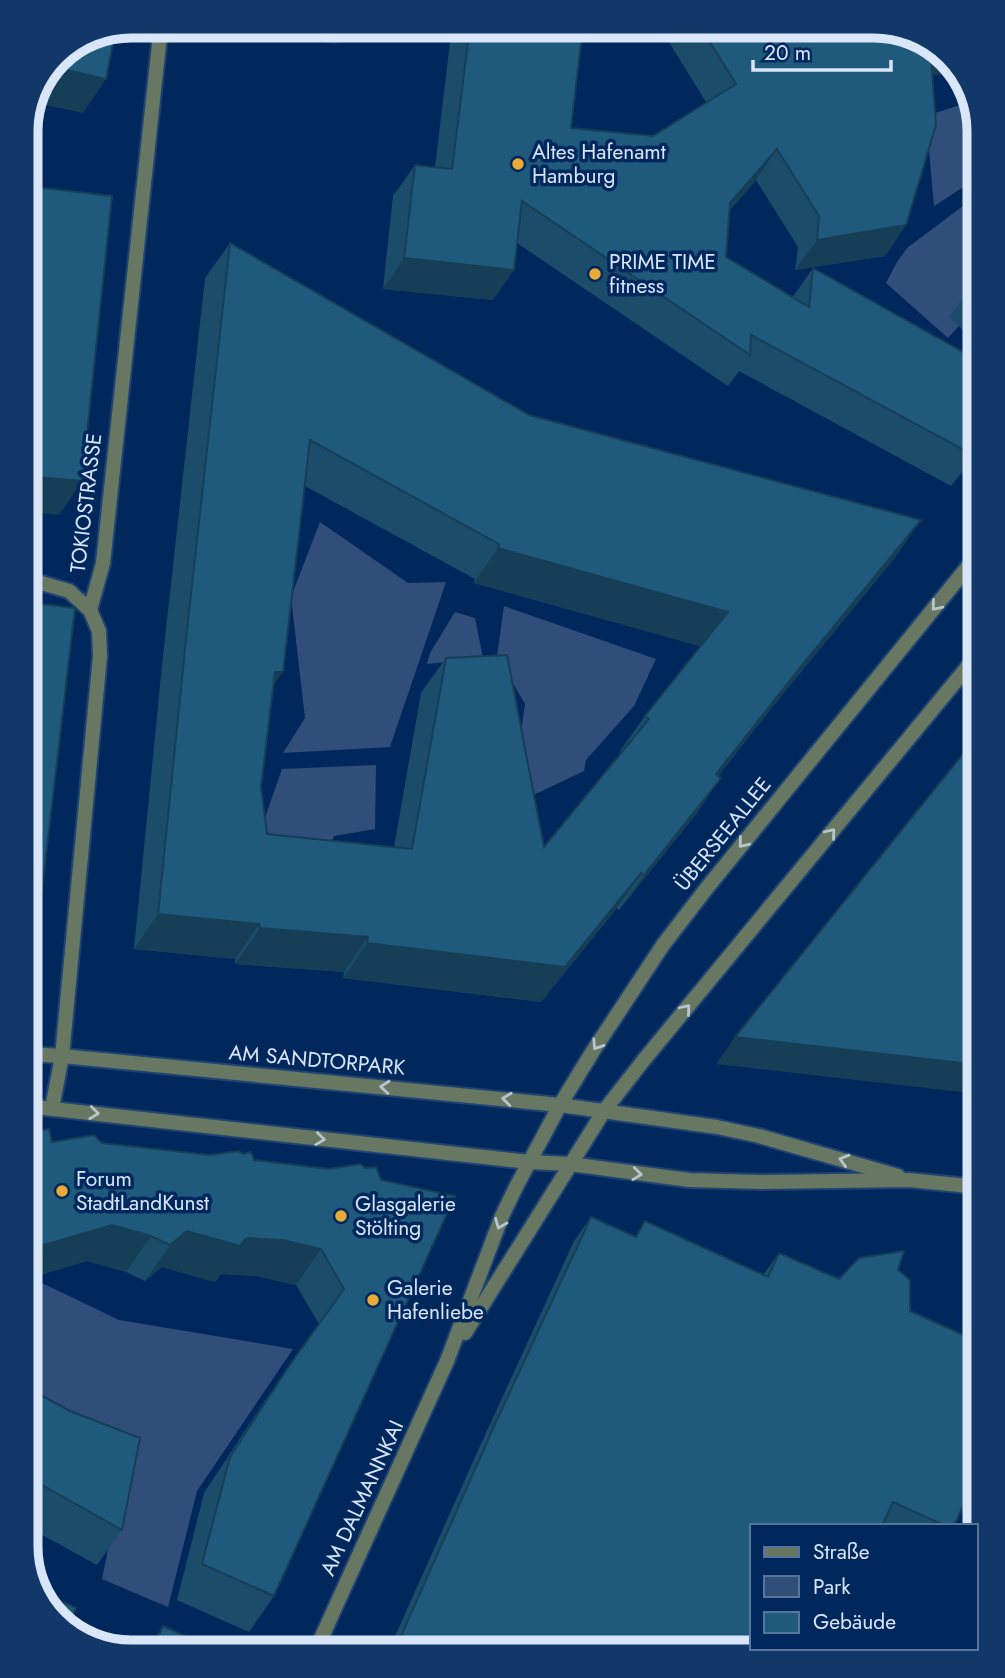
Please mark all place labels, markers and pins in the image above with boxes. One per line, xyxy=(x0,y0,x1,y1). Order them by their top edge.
place label: Altes Hafenamt Hamburg xyxy=(532,137,666,191)
marker: Altes Hafenamt Hamburg xyxy=(510,156,526,172)
place label: PRIME TIME fitness xyxy=(609,247,716,301)
marker: PRIME TIME fitness xyxy=(587,266,603,282)
place label: Forum StadtLandKunst xyxy=(76,1164,209,1218)
marker: Forum StadtLandKunst xyxy=(54,1183,70,1199)
place label: Glasgalerie Stölting xyxy=(355,1189,456,1243)
marker: Glasgalerie Stölting xyxy=(333,1208,349,1224)
place label: Galerie Hafenliebe xyxy=(387,1273,484,1327)
marker: Galerie Hafenliebe xyxy=(365,1292,381,1308)

